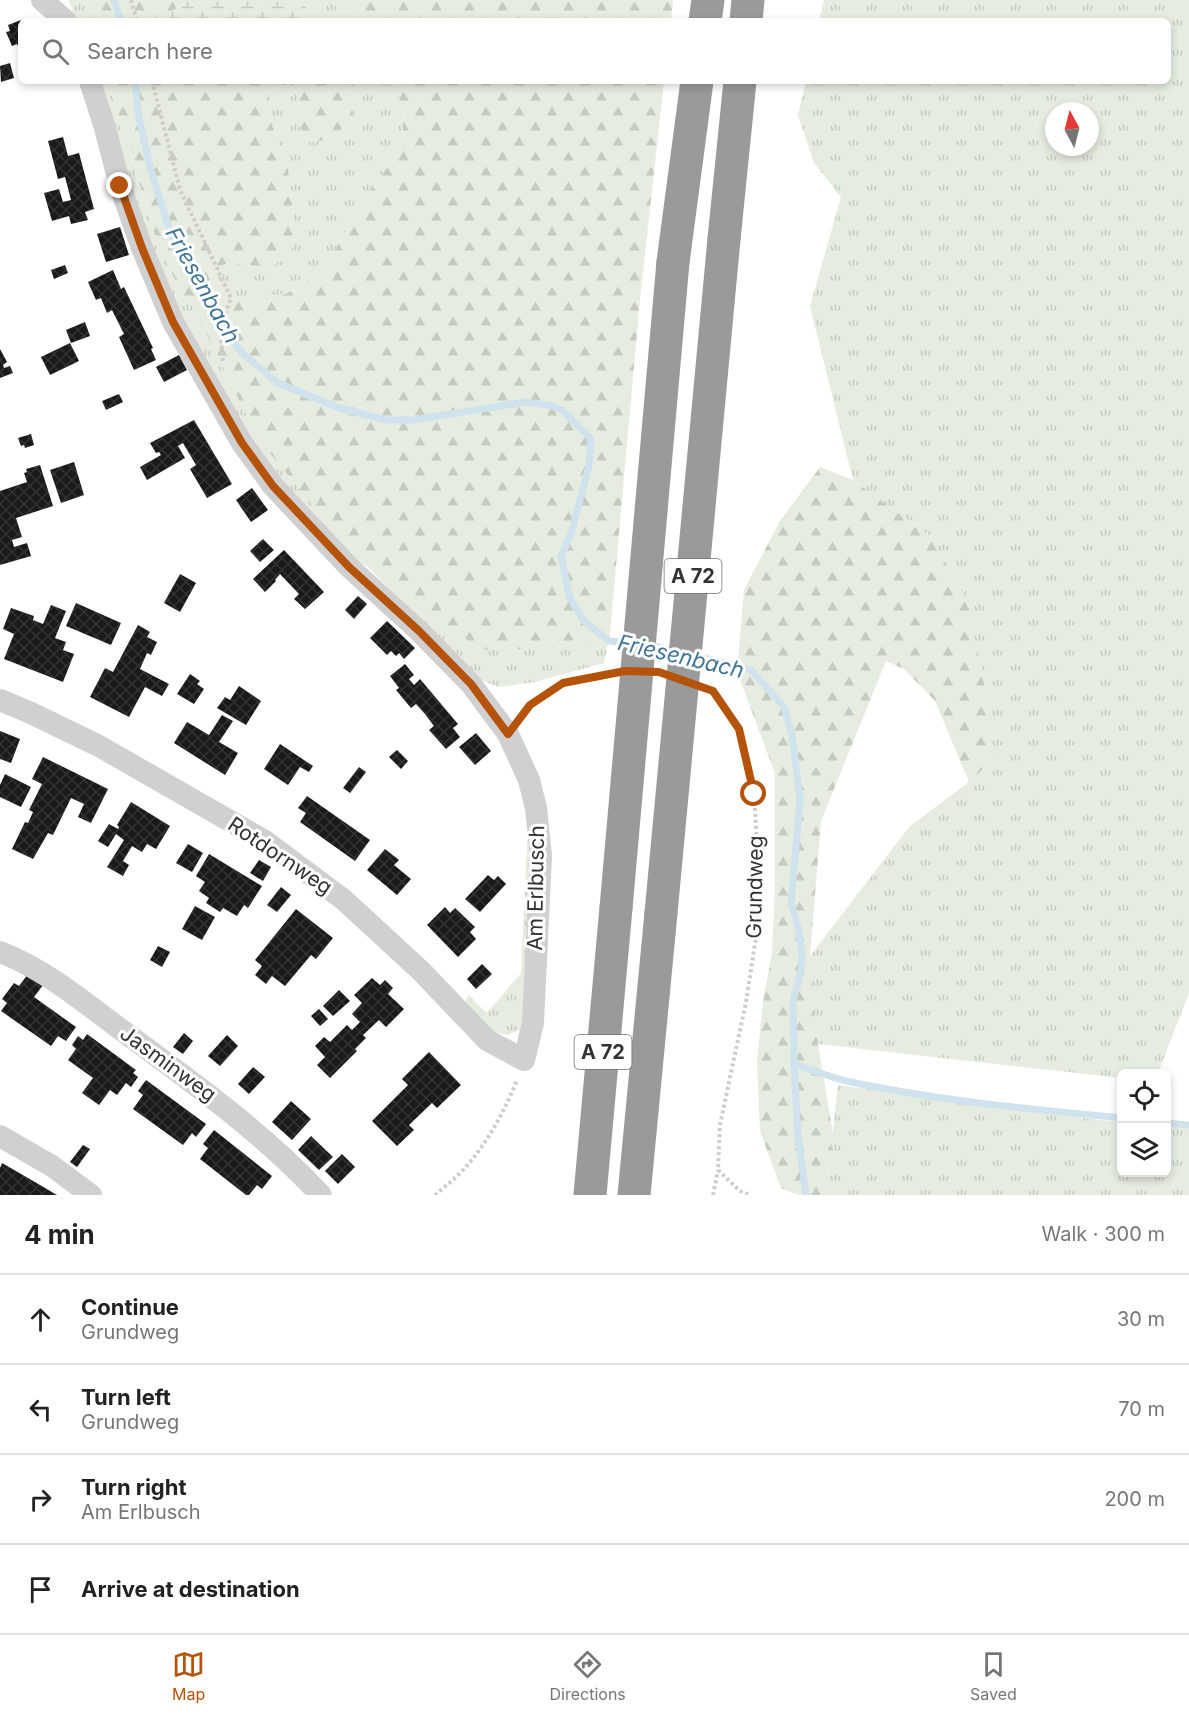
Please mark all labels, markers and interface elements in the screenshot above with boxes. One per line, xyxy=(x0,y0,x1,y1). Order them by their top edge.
search box xyxy=(18,18,1171,84)
icon: search xyxy=(39,35,72,68)
text: Search here xyxy=(87,38,213,64)
north arrow xyxy=(1045,102,1099,156)
route end xyxy=(106,172,132,198)
water label: Friesenbach xyxy=(160,222,246,348)
road number: A 72 xyxy=(664,559,722,593)
water label: Friesenbach xyxy=(615,629,747,683)
route start xyxy=(740,780,766,806)
street label: Rotdornweg xyxy=(223,812,337,900)
street label: Am Erlbusch xyxy=(522,825,549,951)
street label: Grundweg xyxy=(741,835,768,939)
street label: Jasminweg xyxy=(115,1020,221,1107)
road number: A 72 xyxy=(574,1035,632,1069)
map controls xyxy=(1117,1069,1171,1177)
button: locate xyxy=(1117,1069,1171,1123)
button: layers xyxy=(1117,1123,1171,1177)
text: 4 min xyxy=(24,1219,95,1250)
text: Walk · 300 m xyxy=(1042,1222,1165,1246)
text: Continue xyxy=(81,1294,179,1320)
icon: ahead xyxy=(24,1303,57,1336)
text: 30 m xyxy=(1117,1307,1165,1331)
text: Grundweg xyxy=(81,1320,179,1344)
text: Turn left xyxy=(81,1384,171,1410)
icon: left xyxy=(24,1393,57,1426)
text: 70 m xyxy=(1118,1397,1165,1421)
text: Grundweg xyxy=(81,1410,179,1434)
text: Turn right xyxy=(81,1474,187,1500)
icon: right xyxy=(24,1483,57,1516)
text: 200 m xyxy=(1104,1487,1165,1511)
text: Am Erlbusch xyxy=(81,1500,201,1524)
icon: arrive xyxy=(24,1573,57,1606)
text: Arrive at destination xyxy=(81,1576,300,1602)
tab: Map xyxy=(172,1648,205,1704)
tab: Directions xyxy=(550,1648,626,1704)
tab: Saved xyxy=(970,1648,1017,1704)

